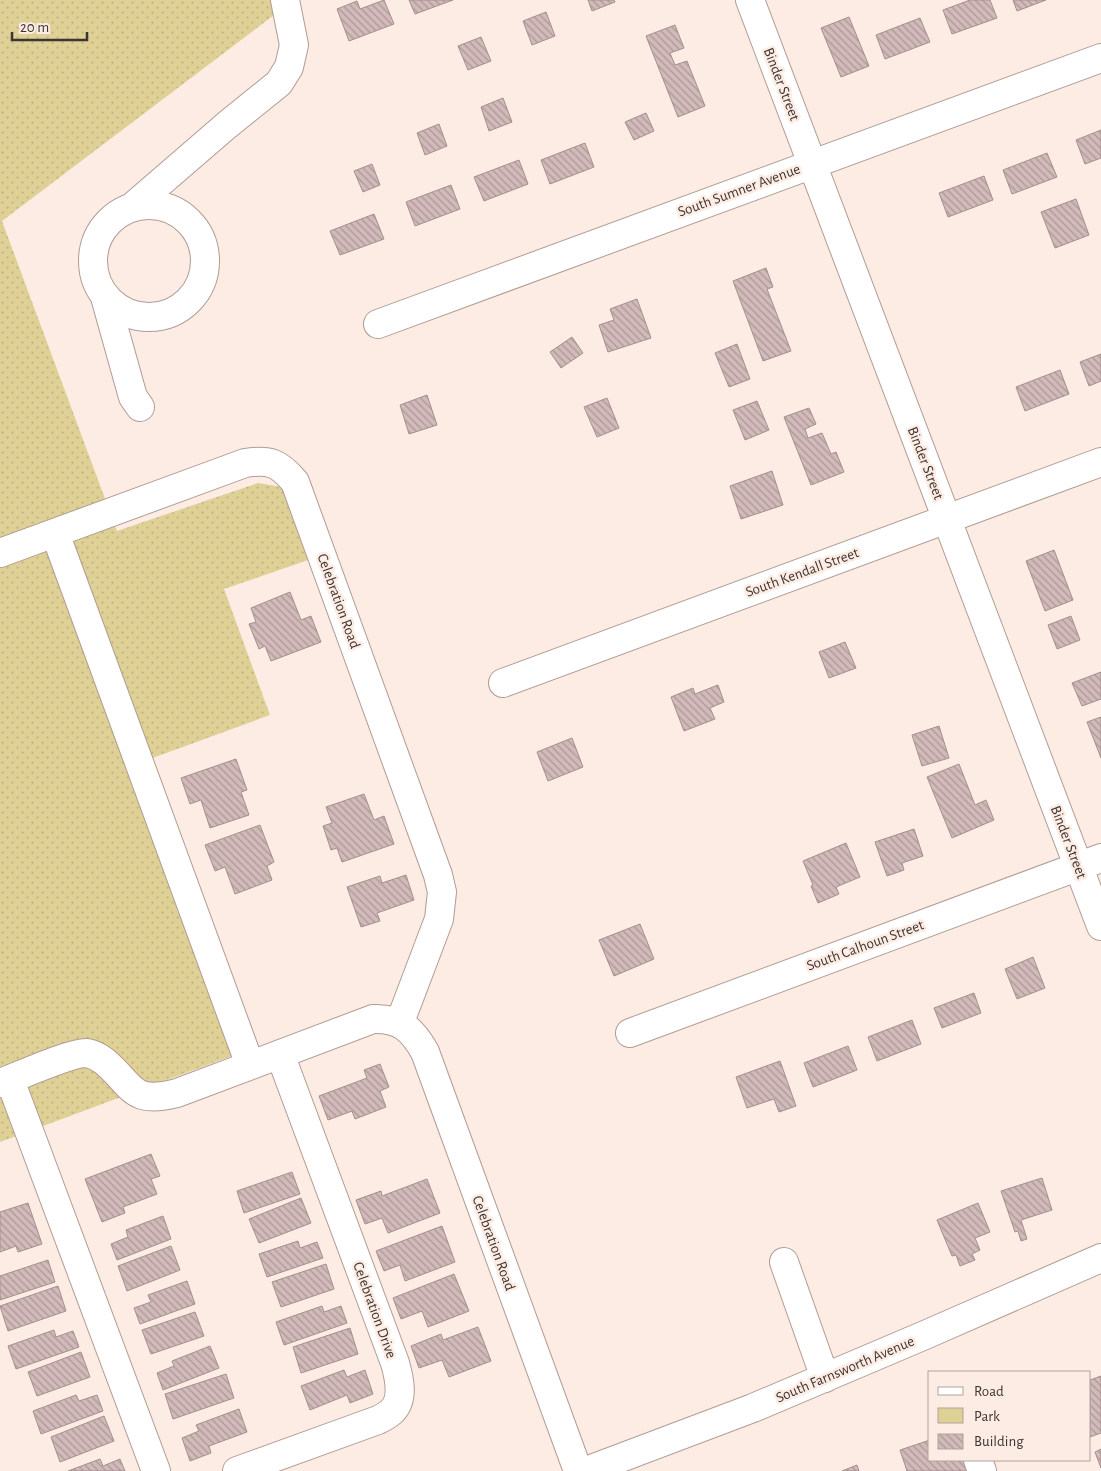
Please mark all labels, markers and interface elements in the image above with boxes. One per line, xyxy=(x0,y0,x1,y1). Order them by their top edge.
scale bar xyxy=(12,10,88,42)
text: 20 m xyxy=(20,20,49,35)
street label: Binder Street xyxy=(761,46,802,123)
street label: South Sumner Avenue xyxy=(676,161,802,220)
street label: Binder Street xyxy=(905,425,946,502)
street label: South Kendall Street xyxy=(744,545,861,600)
street label: Celebration Road xyxy=(314,552,363,651)
street label: Binder Street xyxy=(1048,804,1089,881)
street label: South Calhoun Street xyxy=(805,917,926,974)
street label: Celebration Road xyxy=(469,1194,518,1293)
street label: Celebration Drive xyxy=(350,1260,399,1360)
street label: South Farnsworth Avenue xyxy=(774,1333,917,1405)
legend xyxy=(928,1371,1091,1461)
text: Road xyxy=(974,1384,1004,1399)
text: Park xyxy=(974,1409,1000,1424)
text: Building xyxy=(974,1434,1024,1449)

